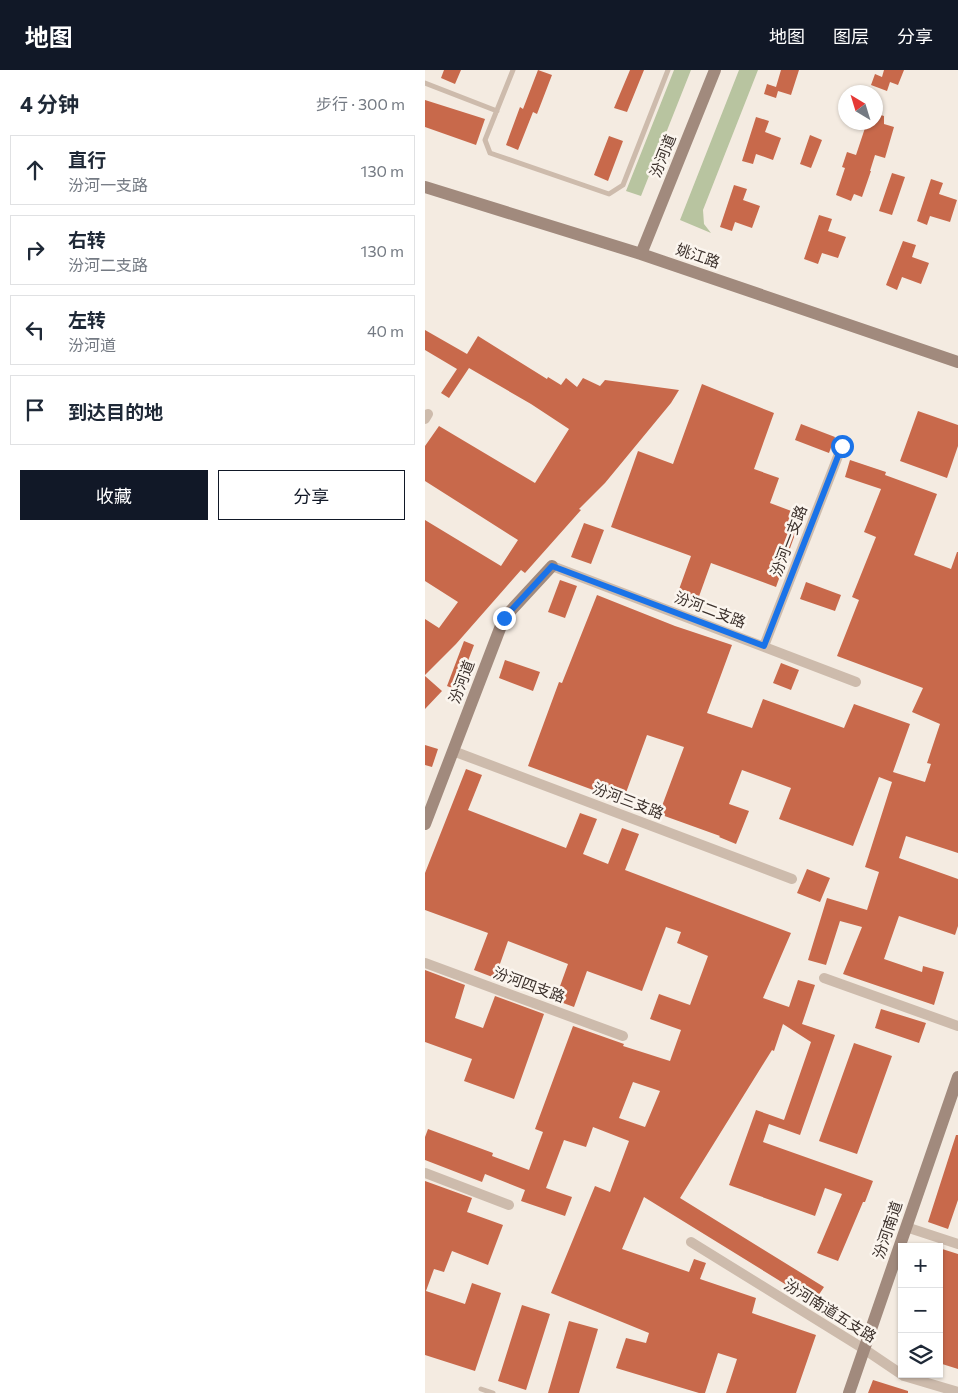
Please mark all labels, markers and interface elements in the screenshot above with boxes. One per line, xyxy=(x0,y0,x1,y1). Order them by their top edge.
text: 地图 xyxy=(25,22,73,51)
text: 地图 xyxy=(769,25,805,47)
text: 图层 xyxy=(833,25,869,47)
text: 分享 xyxy=(897,25,933,47)
north arrow xyxy=(838,85,883,130)
text: 4 分钟 xyxy=(20,91,79,116)
text: 步行 · 300 m xyxy=(316,94,405,113)
street label: 汾河道 xyxy=(645,131,679,180)
text: 直行 xyxy=(68,148,106,171)
icon: ahead xyxy=(21,156,49,184)
text: 130 m xyxy=(361,161,404,180)
text: 汾河一支路 xyxy=(68,175,148,194)
text: 右转 xyxy=(68,228,106,251)
icon: right xyxy=(21,236,49,264)
street label: 姚江路 xyxy=(674,239,723,271)
text: 130 m xyxy=(361,241,404,260)
text: 汾河二支路 xyxy=(68,255,148,274)
text: 左转 xyxy=(68,308,106,331)
icon: left xyxy=(21,316,49,344)
text: 40 m xyxy=(367,321,404,340)
text: 汾河道 xyxy=(68,335,116,354)
icon: arrive xyxy=(21,396,49,424)
text: 到达目的地 xyxy=(68,400,163,423)
route start xyxy=(831,435,854,458)
button: 收藏 xyxy=(20,470,208,520)
button: 分享 xyxy=(218,470,405,520)
street label: 汾河一支路 xyxy=(766,502,810,579)
street label: 汾河二支路 xyxy=(672,587,749,631)
route end xyxy=(493,607,516,630)
street label: 汾河道 xyxy=(445,657,478,706)
street label: 汾河三支路 xyxy=(590,778,667,822)
street label: 汾河四支路 xyxy=(491,963,568,1005)
street label: 汾河南道 xyxy=(869,1198,905,1261)
map controls xyxy=(898,1243,943,1378)
button: + xyxy=(898,1243,943,1288)
street label: 汾河南道五支路 xyxy=(781,1275,880,1346)
button: − xyxy=(898,1288,943,1333)
button: layers xyxy=(898,1333,943,1378)

